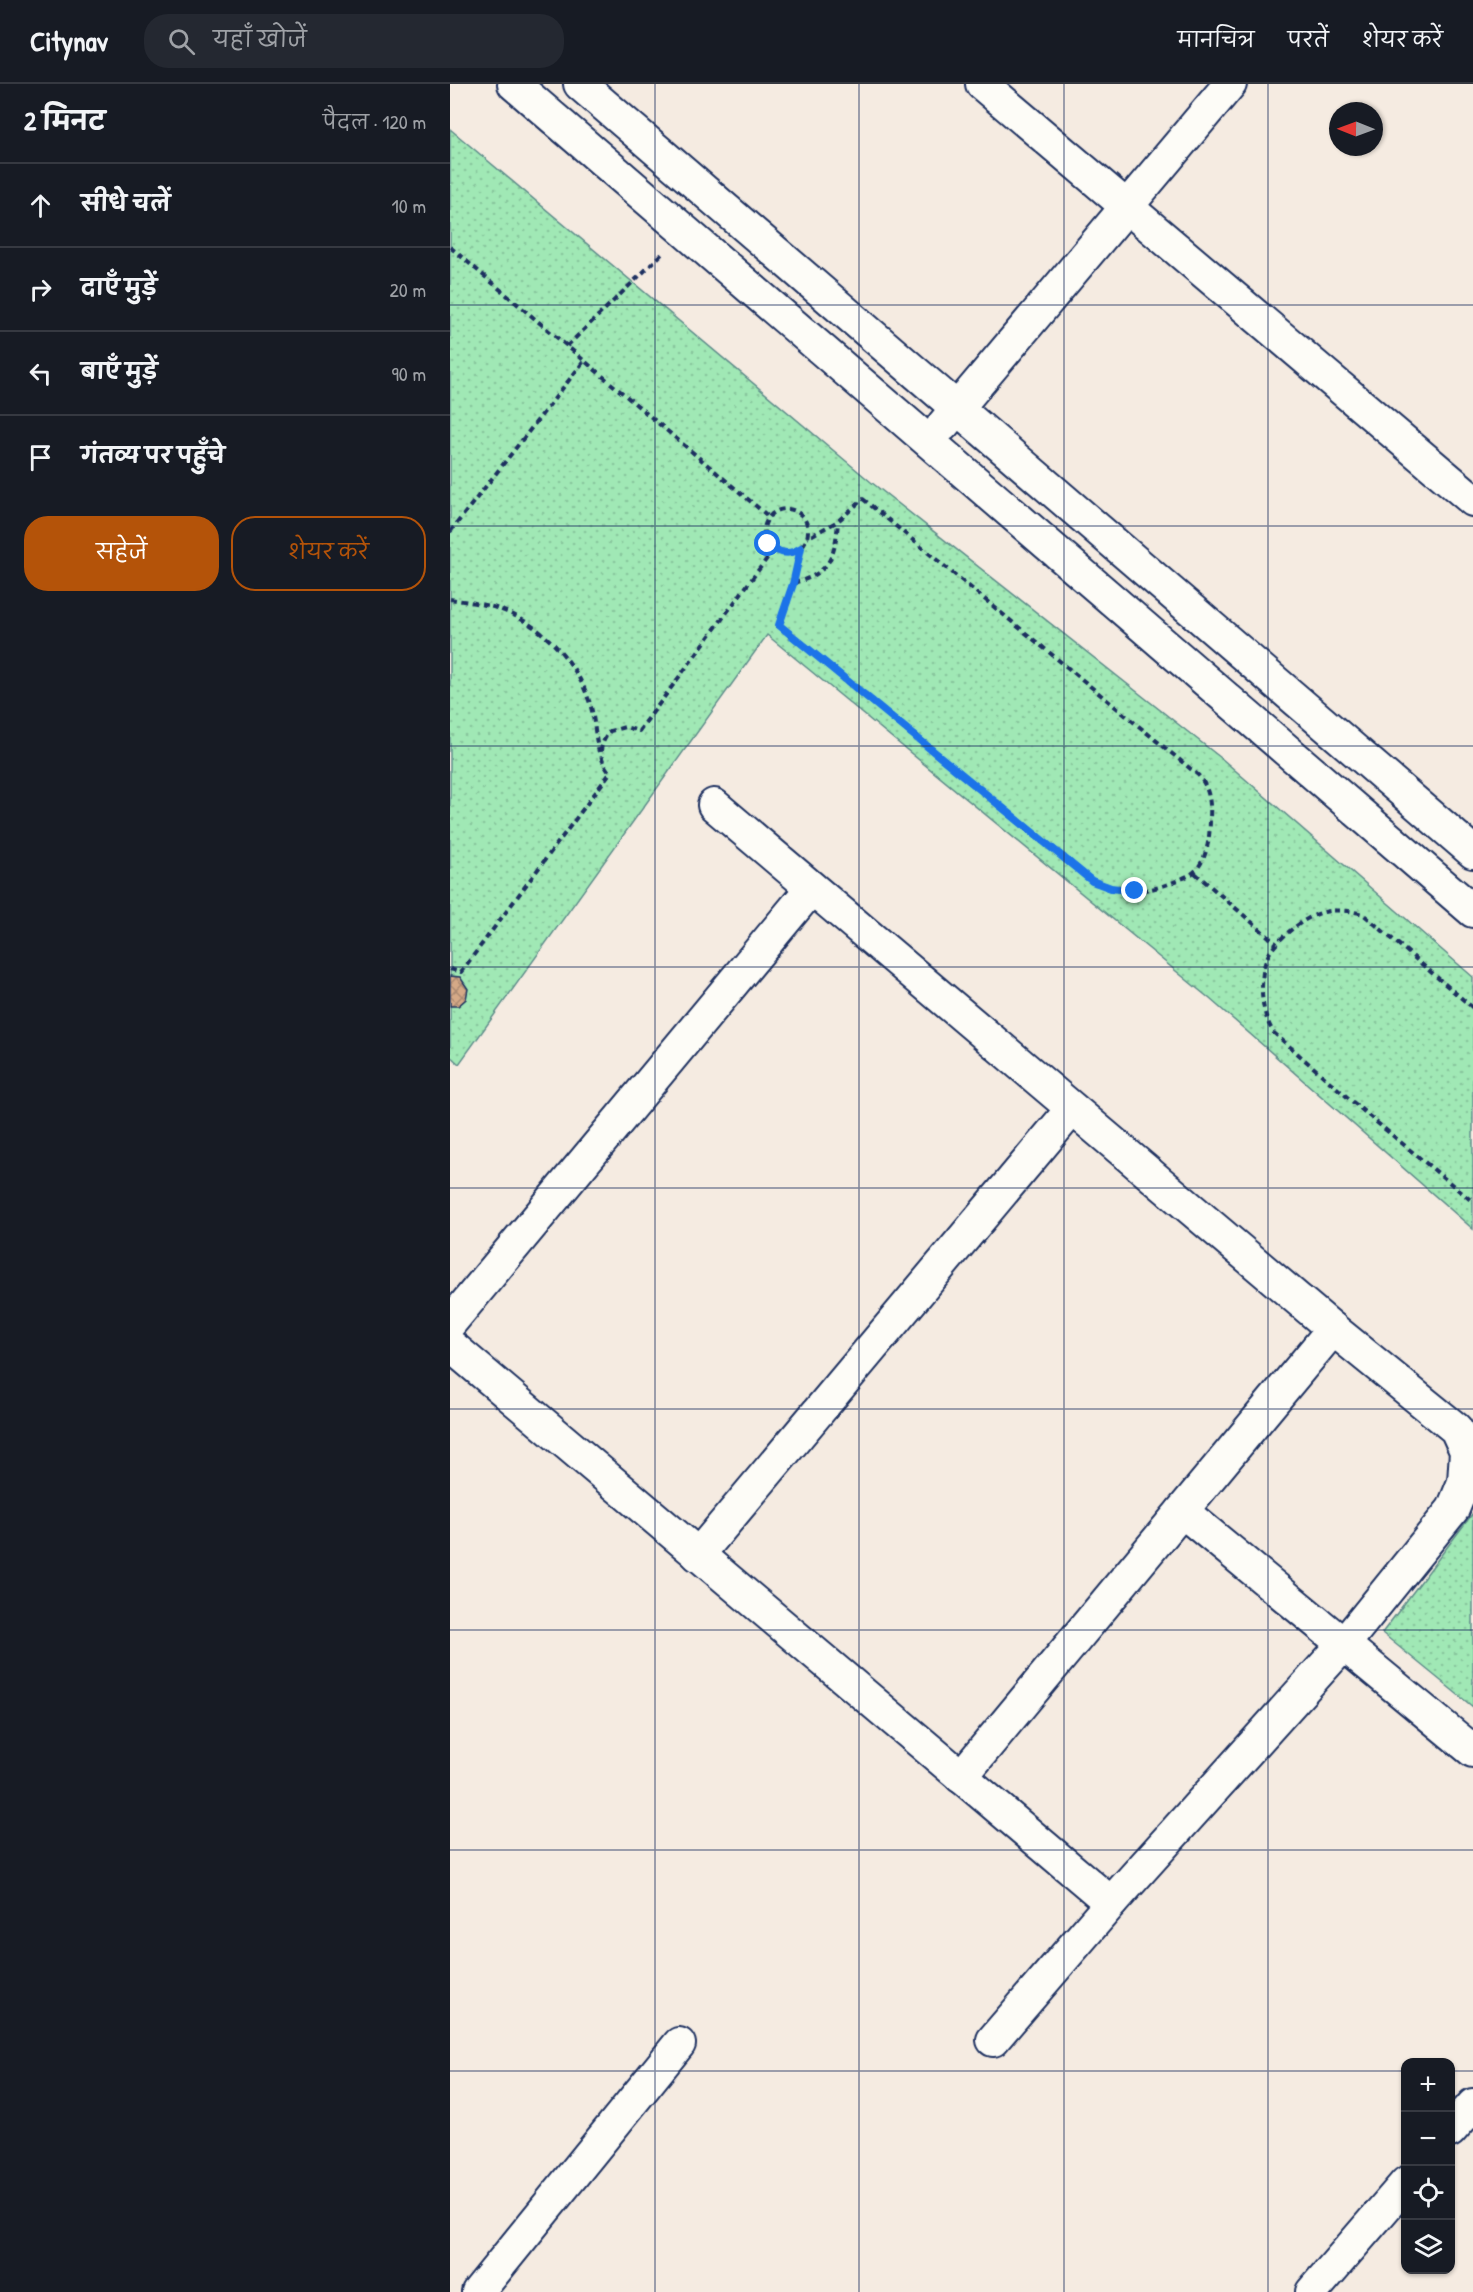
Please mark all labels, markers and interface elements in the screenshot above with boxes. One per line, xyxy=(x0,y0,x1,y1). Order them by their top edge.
search box xyxy=(144,14,564,68)
text: Citynav xyxy=(30,22,108,60)
text: यहाँ खोजें xyxy=(213,24,307,54)
icon: search xyxy=(165,25,198,58)
text: मानचित्र xyxy=(1178,25,1255,54)
text: परतें xyxy=(1288,25,1329,54)
text: शेयर करें xyxy=(1362,25,1443,54)
north arrow xyxy=(1329,102,1383,156)
text: 2 मिनट xyxy=(24,103,105,138)
text: पैदल · 120 m xyxy=(323,108,426,135)
text: सीधे चलें xyxy=(81,188,171,218)
icon: ahead xyxy=(24,189,57,222)
text: 10 m xyxy=(392,192,426,219)
text: दाएँ मुड़ें xyxy=(81,272,157,302)
icon: right xyxy=(24,273,57,306)
text: 20 m xyxy=(389,276,426,303)
text: बाएँ मुड़ें xyxy=(81,356,158,386)
icon: left xyxy=(24,357,57,390)
text: 90 m xyxy=(392,360,426,387)
text: गंतव्य पर पहुँचे xyxy=(81,440,225,470)
icon: arrive xyxy=(24,441,57,474)
button: सहेजें xyxy=(24,516,219,591)
button: शेयर करें xyxy=(231,516,426,591)
route start xyxy=(754,530,780,556)
route end xyxy=(1121,877,1147,903)
map controls xyxy=(1401,2058,1455,2274)
button: + xyxy=(1401,2058,1455,2112)
button: − xyxy=(1401,2112,1455,2166)
button: locate xyxy=(1401,2166,1455,2220)
button: layers xyxy=(1401,2220,1455,2274)

